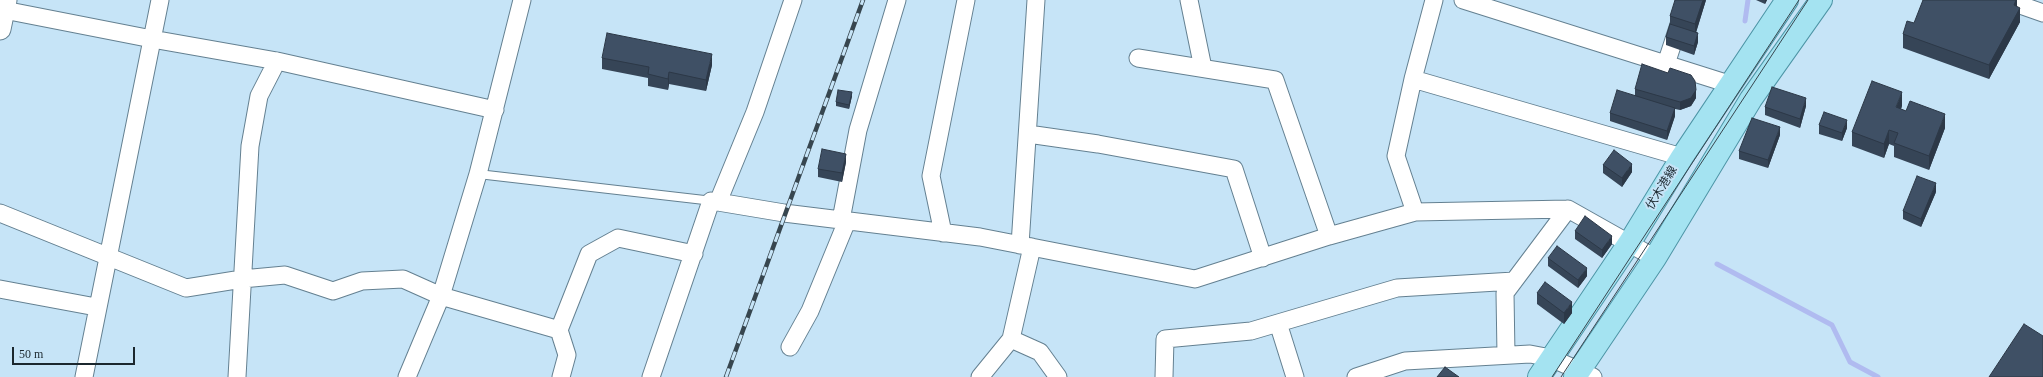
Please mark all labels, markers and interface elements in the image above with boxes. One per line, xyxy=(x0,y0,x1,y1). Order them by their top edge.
street label: 伏木港線 xyxy=(1643,164,1681,212)
scale bar xyxy=(14,339,137,365)
text: 50 m xyxy=(19,347,43,361)

